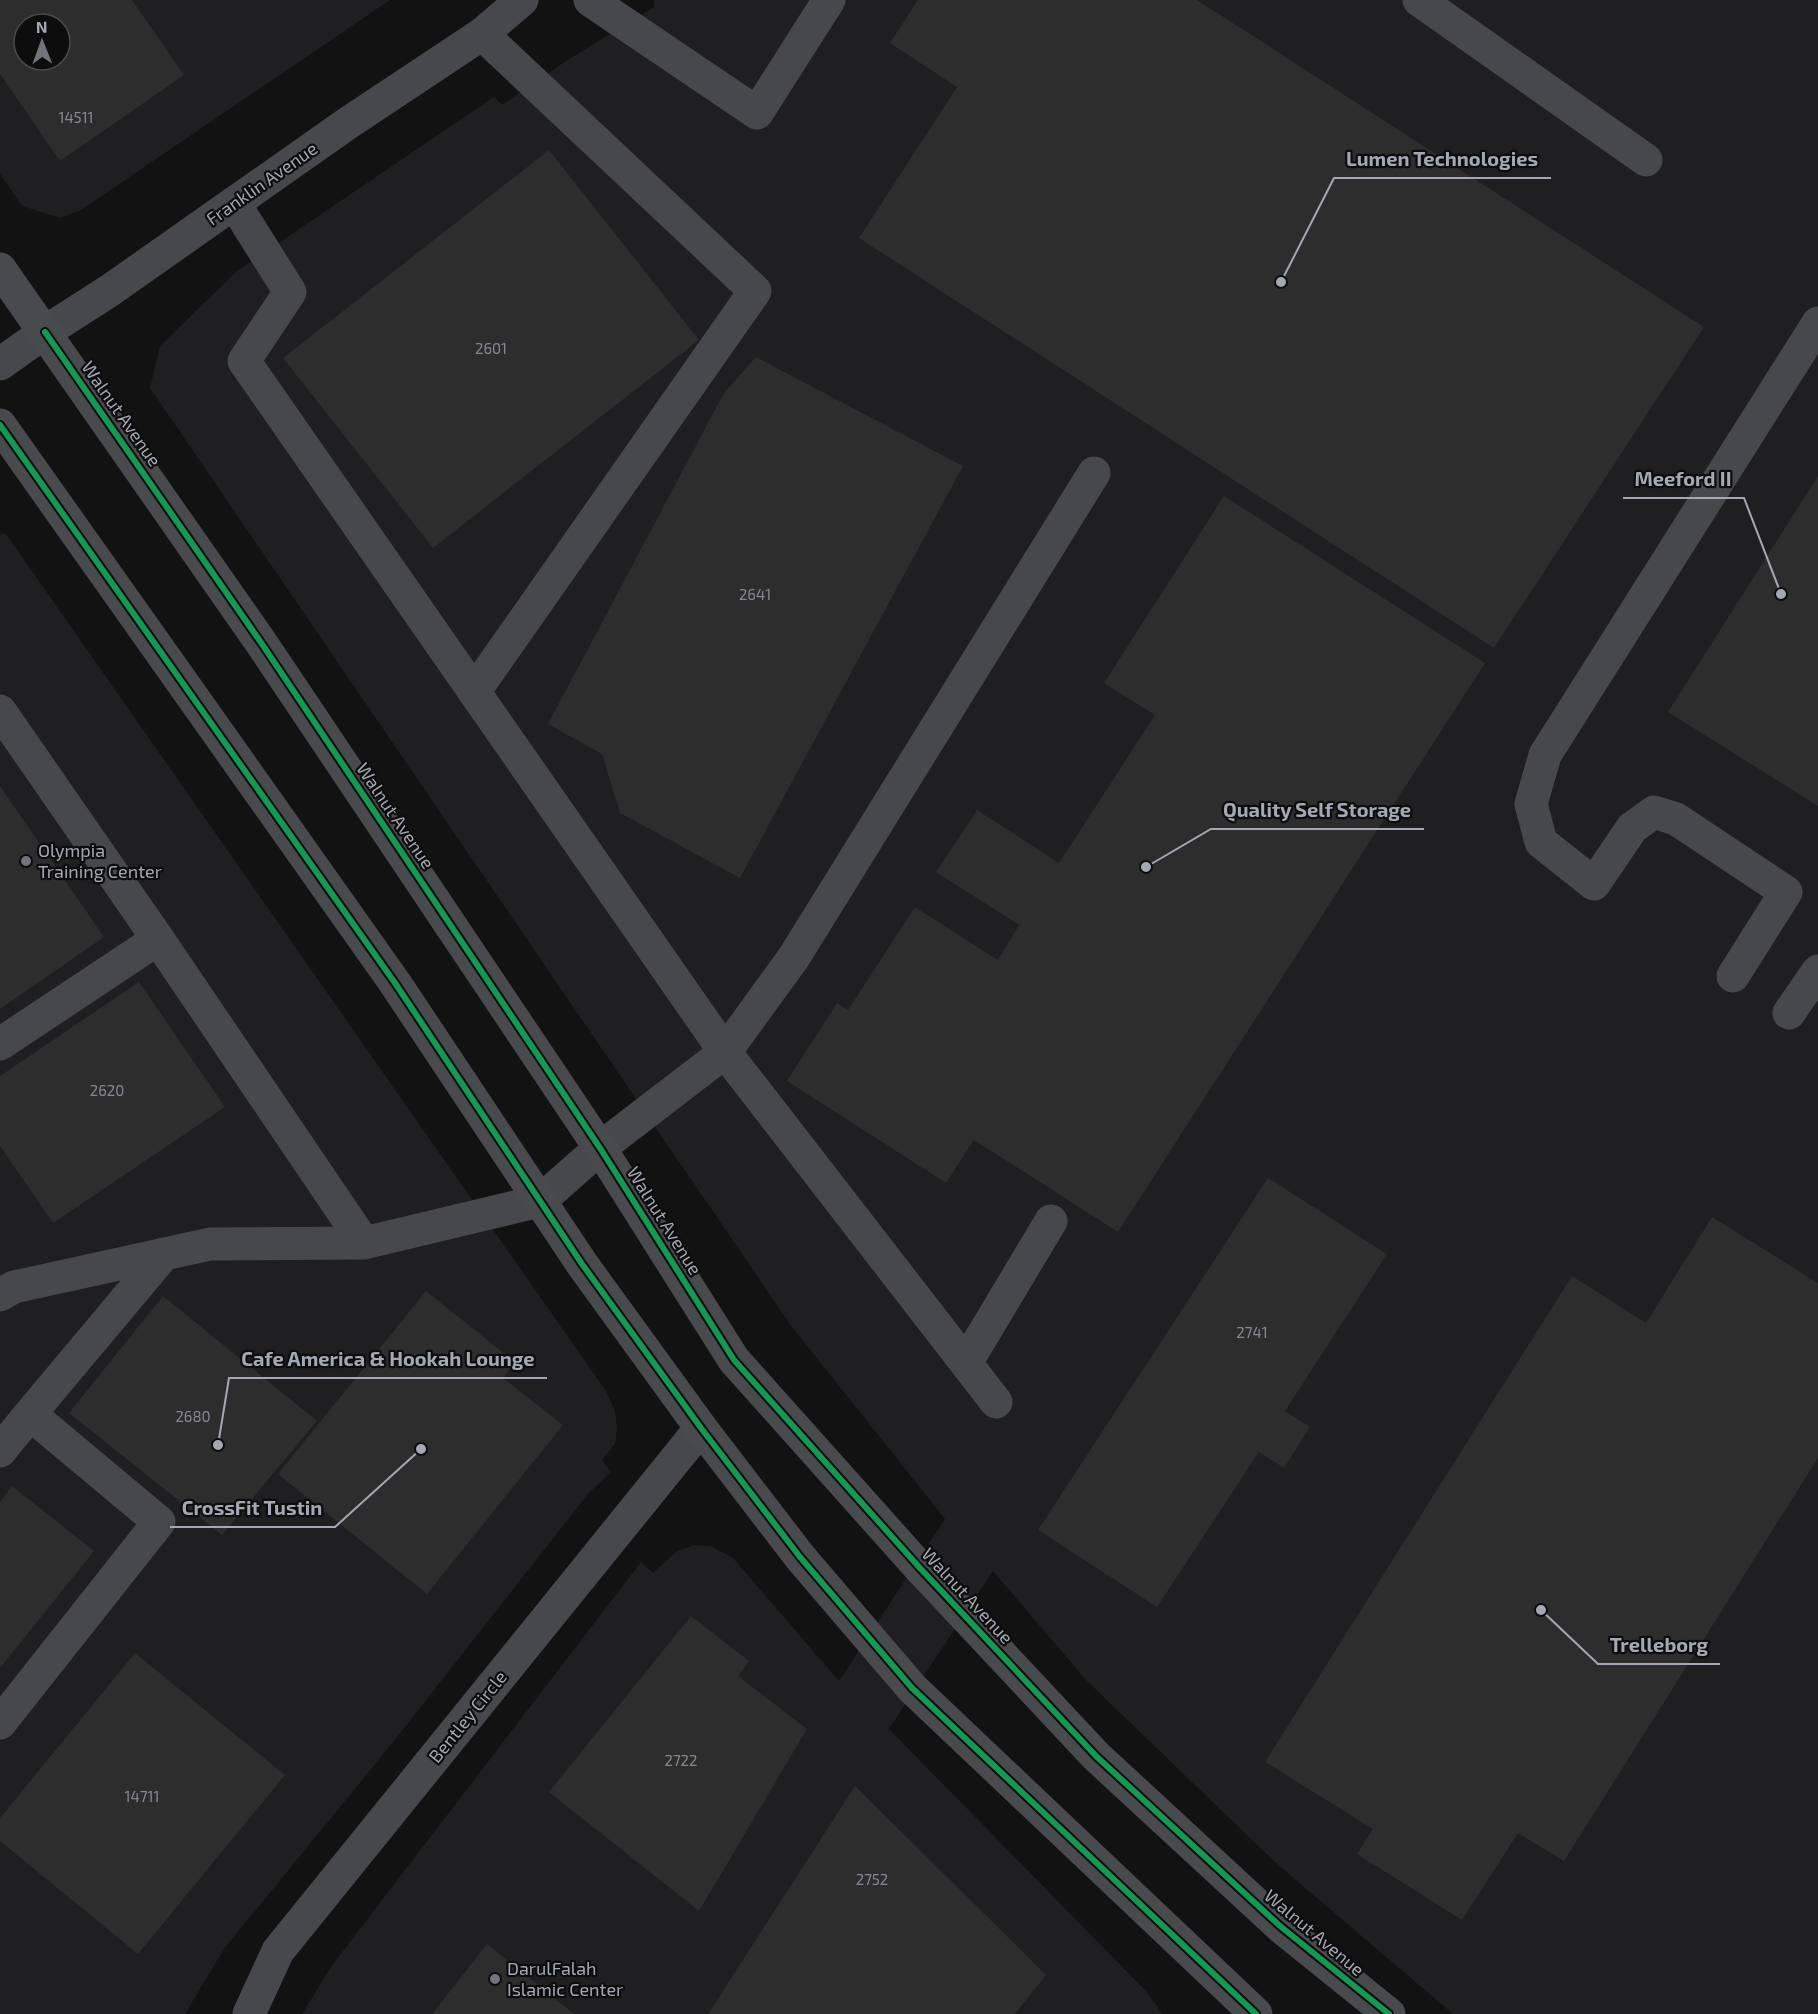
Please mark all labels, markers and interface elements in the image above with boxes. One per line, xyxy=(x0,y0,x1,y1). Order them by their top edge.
north arrow xyxy=(12,12,72,72)
text: N xyxy=(36,17,48,36)
house number: 14511 xyxy=(58,108,94,126)
street label: Franklin Avenue xyxy=(202,137,321,230)
callout: Lumen Technologies xyxy=(1334,140,1551,178)
text: Lumen Technologies xyxy=(1346,146,1538,170)
house number: 2601 xyxy=(475,339,507,357)
street label: Walnut Avenue xyxy=(77,357,166,470)
callout: Meeford II xyxy=(1623,460,1744,498)
text: Meeford II xyxy=(1635,466,1732,490)
house number: 2641 xyxy=(739,585,771,603)
street label: Walnut Avenue xyxy=(352,758,439,873)
callout: Quality Self Storage xyxy=(1211,791,1424,829)
text: Quality Self Storage xyxy=(1223,797,1411,822)
place label: Olympia Training Center xyxy=(38,839,162,882)
marker: Olympia Training Center xyxy=(19,854,33,868)
house number: 2620 xyxy=(90,1081,124,1099)
street label: Walnut Avenue xyxy=(623,1162,707,1279)
house number: 2741 xyxy=(1236,1323,1268,1341)
callout: Cafe America & Hookah Lounge xyxy=(229,1340,547,1378)
text: Cafe America & Hookah Lounge xyxy=(241,1346,535,1370)
house number: 2680 xyxy=(175,1407,211,1425)
callout: CrossFit Tustin xyxy=(170,1489,335,1527)
text: CrossFit Tustin xyxy=(182,1495,322,1519)
street label: Walnut Avenue xyxy=(918,1543,1018,1648)
callout: Trelleborg xyxy=(1598,1626,1720,1664)
text: Trelleborg xyxy=(1610,1632,1709,1656)
street label: Bentley Circle xyxy=(424,1666,511,1767)
house number: 2722 xyxy=(665,1751,697,1769)
house number: 14711 xyxy=(125,1787,159,1805)
house number: 2752 xyxy=(856,1870,888,1888)
street label: Walnut Avenue xyxy=(1260,1884,1369,1980)
place label: DarulFalah Islamic Center xyxy=(507,1957,623,2000)
marker: DarulFalah Islamic Center xyxy=(488,1972,502,1986)

